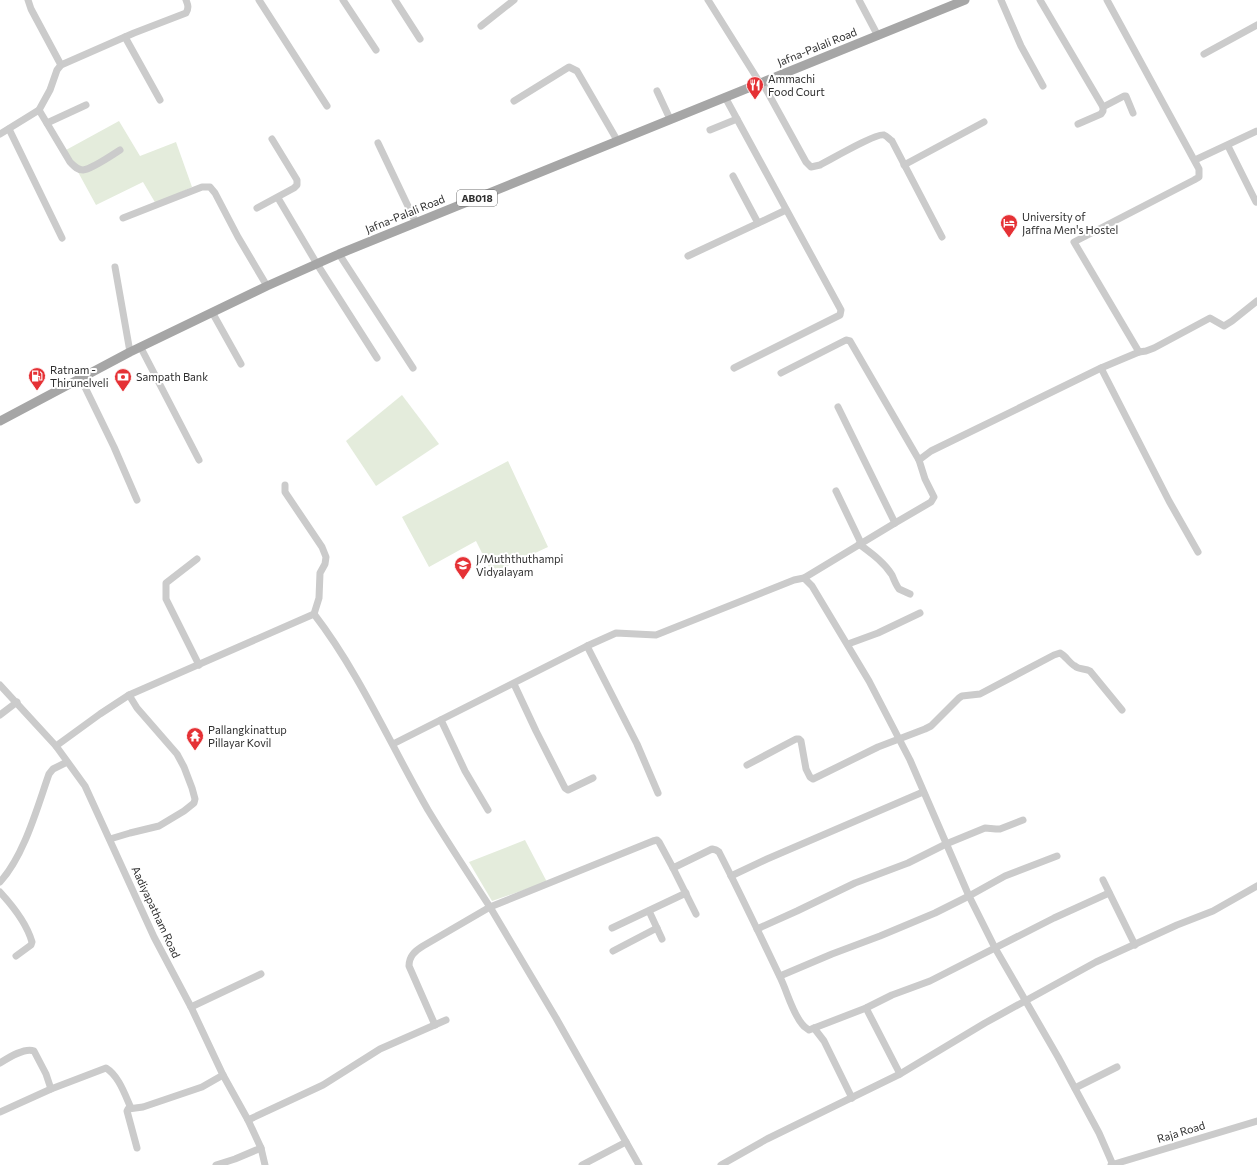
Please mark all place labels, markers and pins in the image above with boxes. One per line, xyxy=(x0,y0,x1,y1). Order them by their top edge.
place label: Ammachi Food Court xyxy=(768,72,825,98)
restaurant icon: Ammachi Food Court xyxy=(745,75,765,100)
place label: University of Jaffna Men's Hostel xyxy=(1022,210,1118,237)
hotel icon: University of Jaffna Men's Hostel xyxy=(999,213,1019,238)
place label: Ratnam - Thirunelveli xyxy=(50,363,109,389)
fuel station icon: Ratnam - Thirunelveli xyxy=(27,366,47,391)
bank icon: Sampath Bank xyxy=(113,367,133,392)
place label: Sampath Bank xyxy=(136,370,208,383)
place label: J/Muththuthampi Vidyalayam xyxy=(476,552,564,578)
school or university icon: J/Muththuthampi Vidyalayam xyxy=(453,555,473,580)
place label: Pallangkinattup Pillayar Kovil xyxy=(208,723,287,749)
temple icon: Pallangkinattup Pillayar Kovil xyxy=(185,726,205,751)

